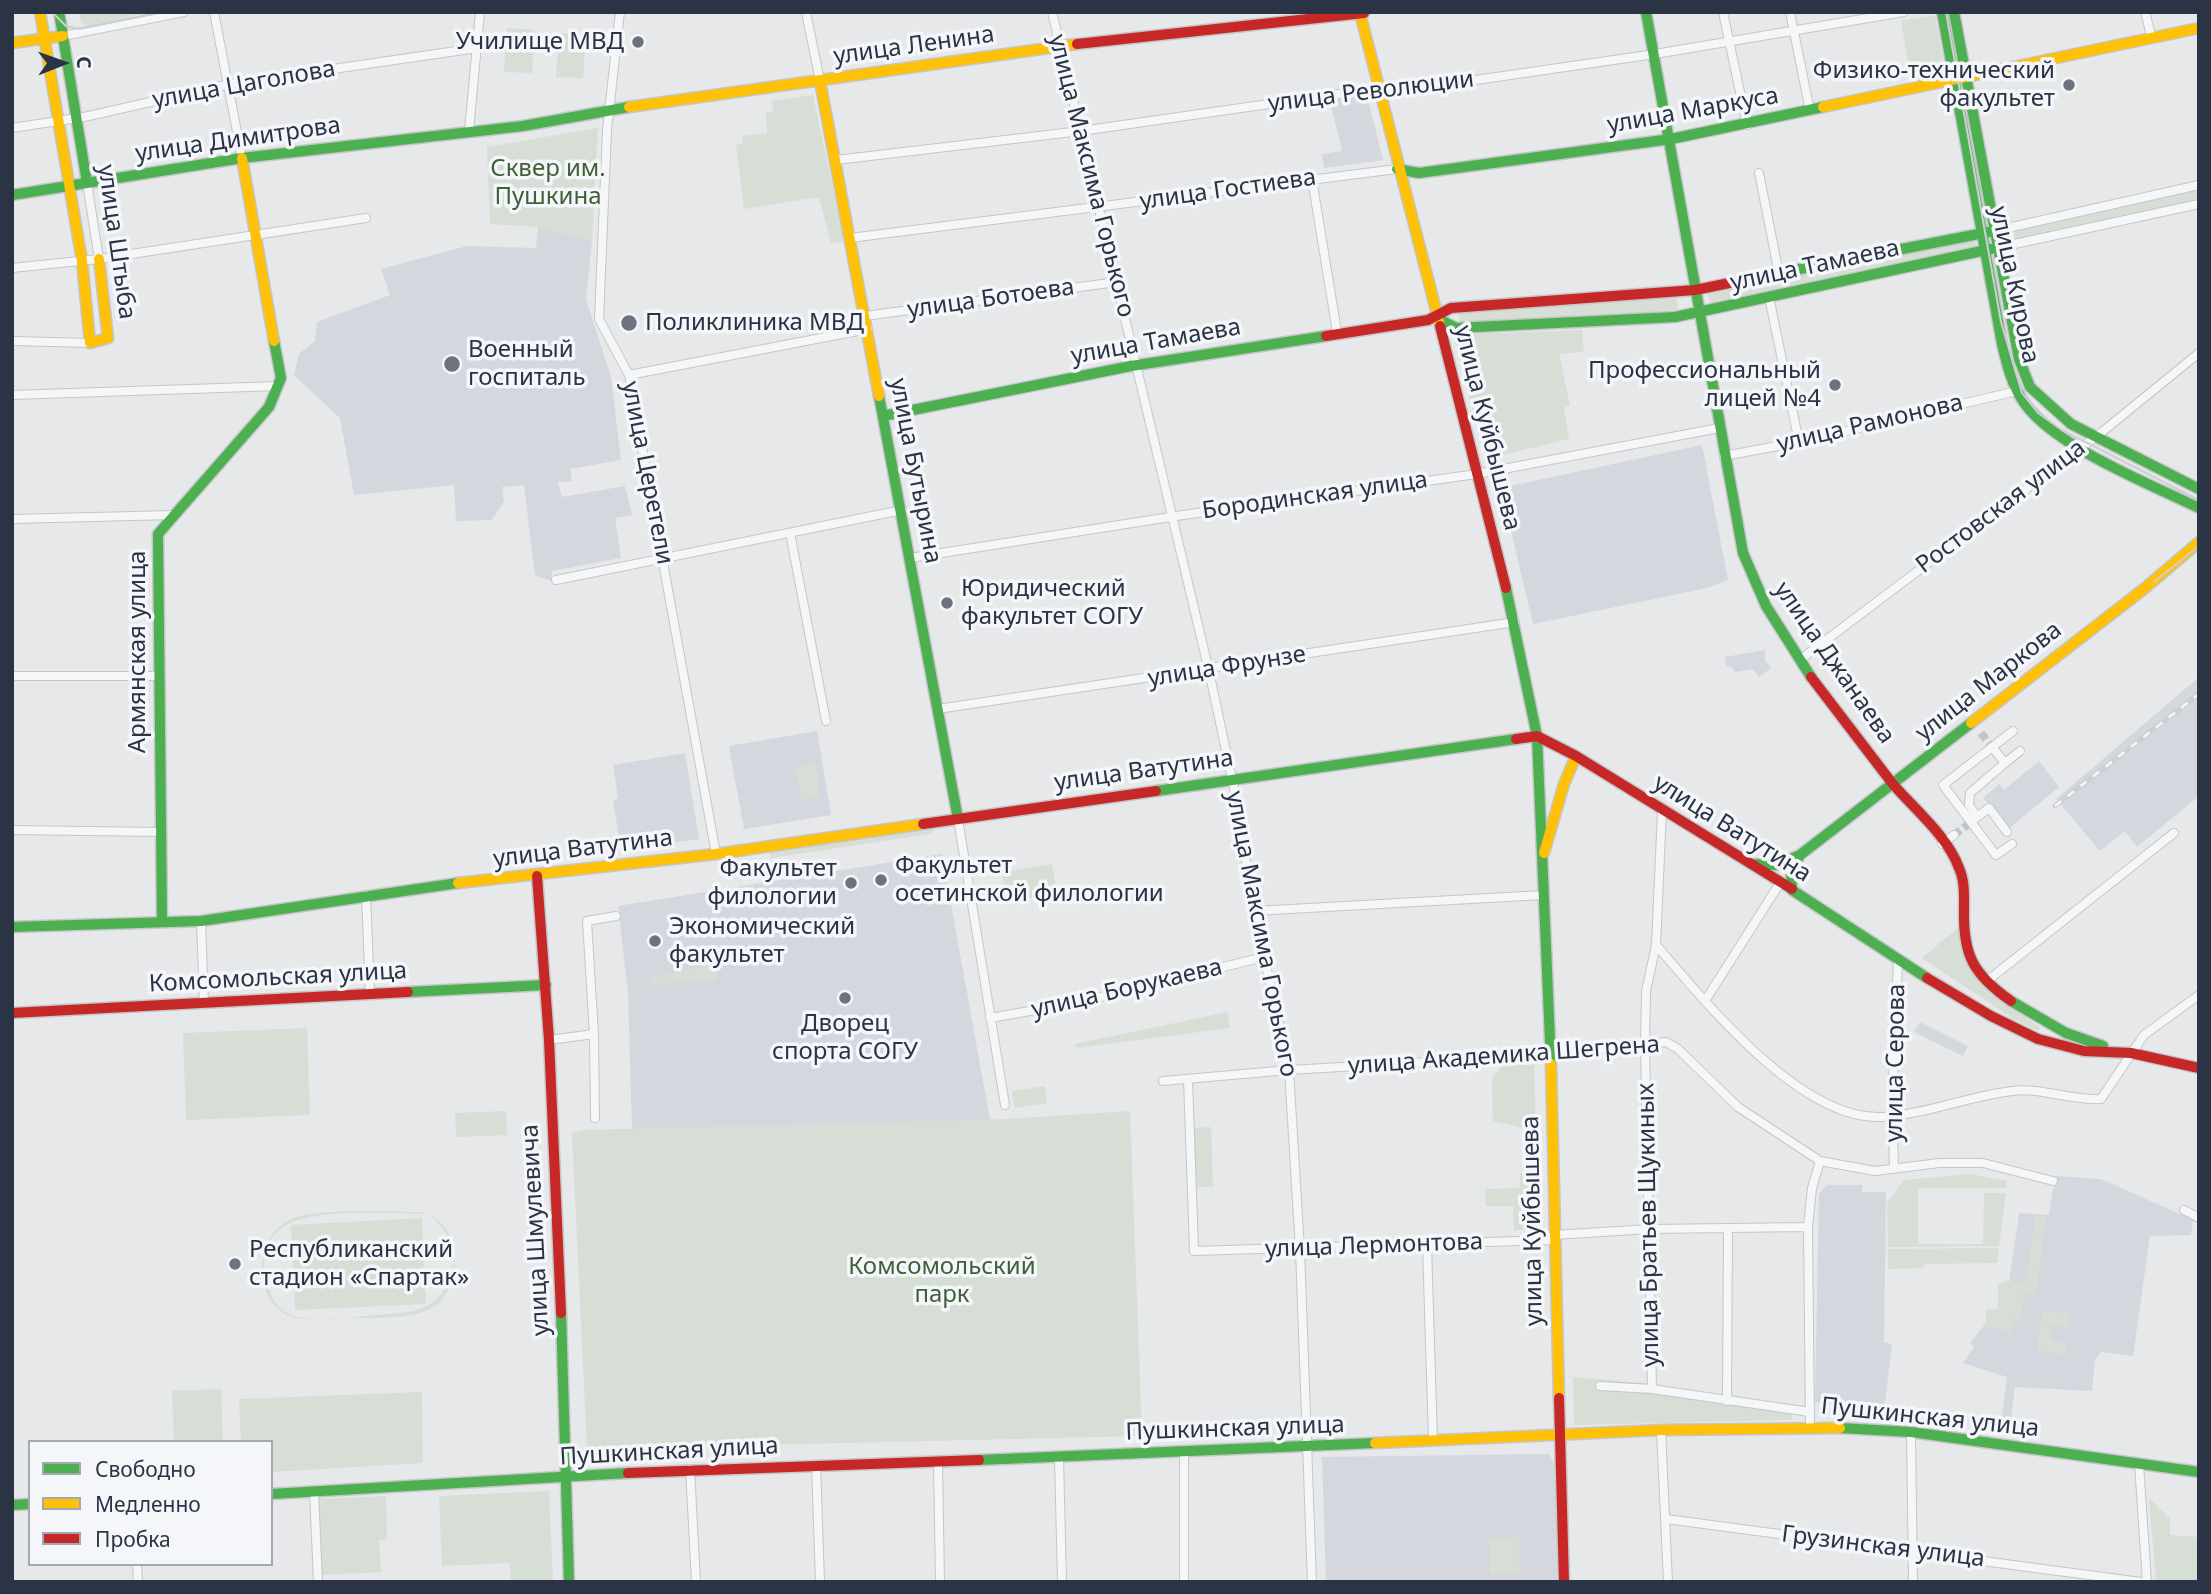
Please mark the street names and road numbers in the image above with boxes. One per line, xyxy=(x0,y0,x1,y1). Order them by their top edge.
street label: улица Ленина xyxy=(832,20,996,72)
street label: улица Максима Горького xyxy=(1042,32,1140,320)
street label: улица Цаголова xyxy=(150,55,338,115)
street label: улица Революции xyxy=(1266,65,1476,119)
street label: улица Маркуса xyxy=(1605,82,1781,140)
street label: улица Димитрова xyxy=(134,111,342,169)
street label: улица Штыба xyxy=(91,163,141,321)
street label: улица Гостиева xyxy=(1138,163,1318,217)
street label: улица Кирова xyxy=(1983,204,2045,366)
street label: улица Тамаева xyxy=(1728,234,1902,298)
street label: улица Ботоева xyxy=(906,273,1076,325)
street label: улица Тамаева xyxy=(1069,313,1243,371)
street label: улица Куйбышева xyxy=(1448,323,1526,533)
street label: улица Бутырина xyxy=(883,376,947,566)
street label: улица Церетели xyxy=(615,379,679,567)
street label: улица Рамонова xyxy=(1774,389,1966,459)
street label: Ростовская улица xyxy=(1911,434,2091,580)
street label: Бородинская улица xyxy=(1200,466,1430,526)
street label: Армянская улица xyxy=(124,551,152,753)
street label: улица Джанаева xyxy=(1767,576,1901,750)
street label: улица Маркова xyxy=(1910,616,2068,748)
street label: улица Фрунзе xyxy=(1146,640,1308,694)
street label: улица Ватутина xyxy=(1053,744,1235,798)
street label: улица Ватутина xyxy=(1648,769,1816,889)
street label: улица Максима Горького xyxy=(1219,789,1303,1079)
street label: улица Ватутина xyxy=(492,824,674,874)
street label: улица Борукаева xyxy=(1029,953,1225,1025)
street label: Комсомольская улица xyxy=(148,957,408,999)
street label: улица Серова xyxy=(1880,983,1912,1143)
street label: улица Академика Шегрена xyxy=(1347,1031,1661,1081)
street label: улица Братьев Щукиных xyxy=(1632,1083,1666,1367)
street label: улица Куйбышева xyxy=(1517,1116,1549,1326)
street label: улица Шмулевича xyxy=(516,1123,556,1337)
street label: улица Лермонтова xyxy=(1264,1228,1484,1264)
street label: Пушкинская улица xyxy=(1819,1392,2041,1444)
street label: Пушкинская улица xyxy=(1125,1411,1345,1447)
street label: Пушкинская улица xyxy=(559,1432,779,1472)
street label: Грузинская улица xyxy=(1780,1520,1986,1574)

